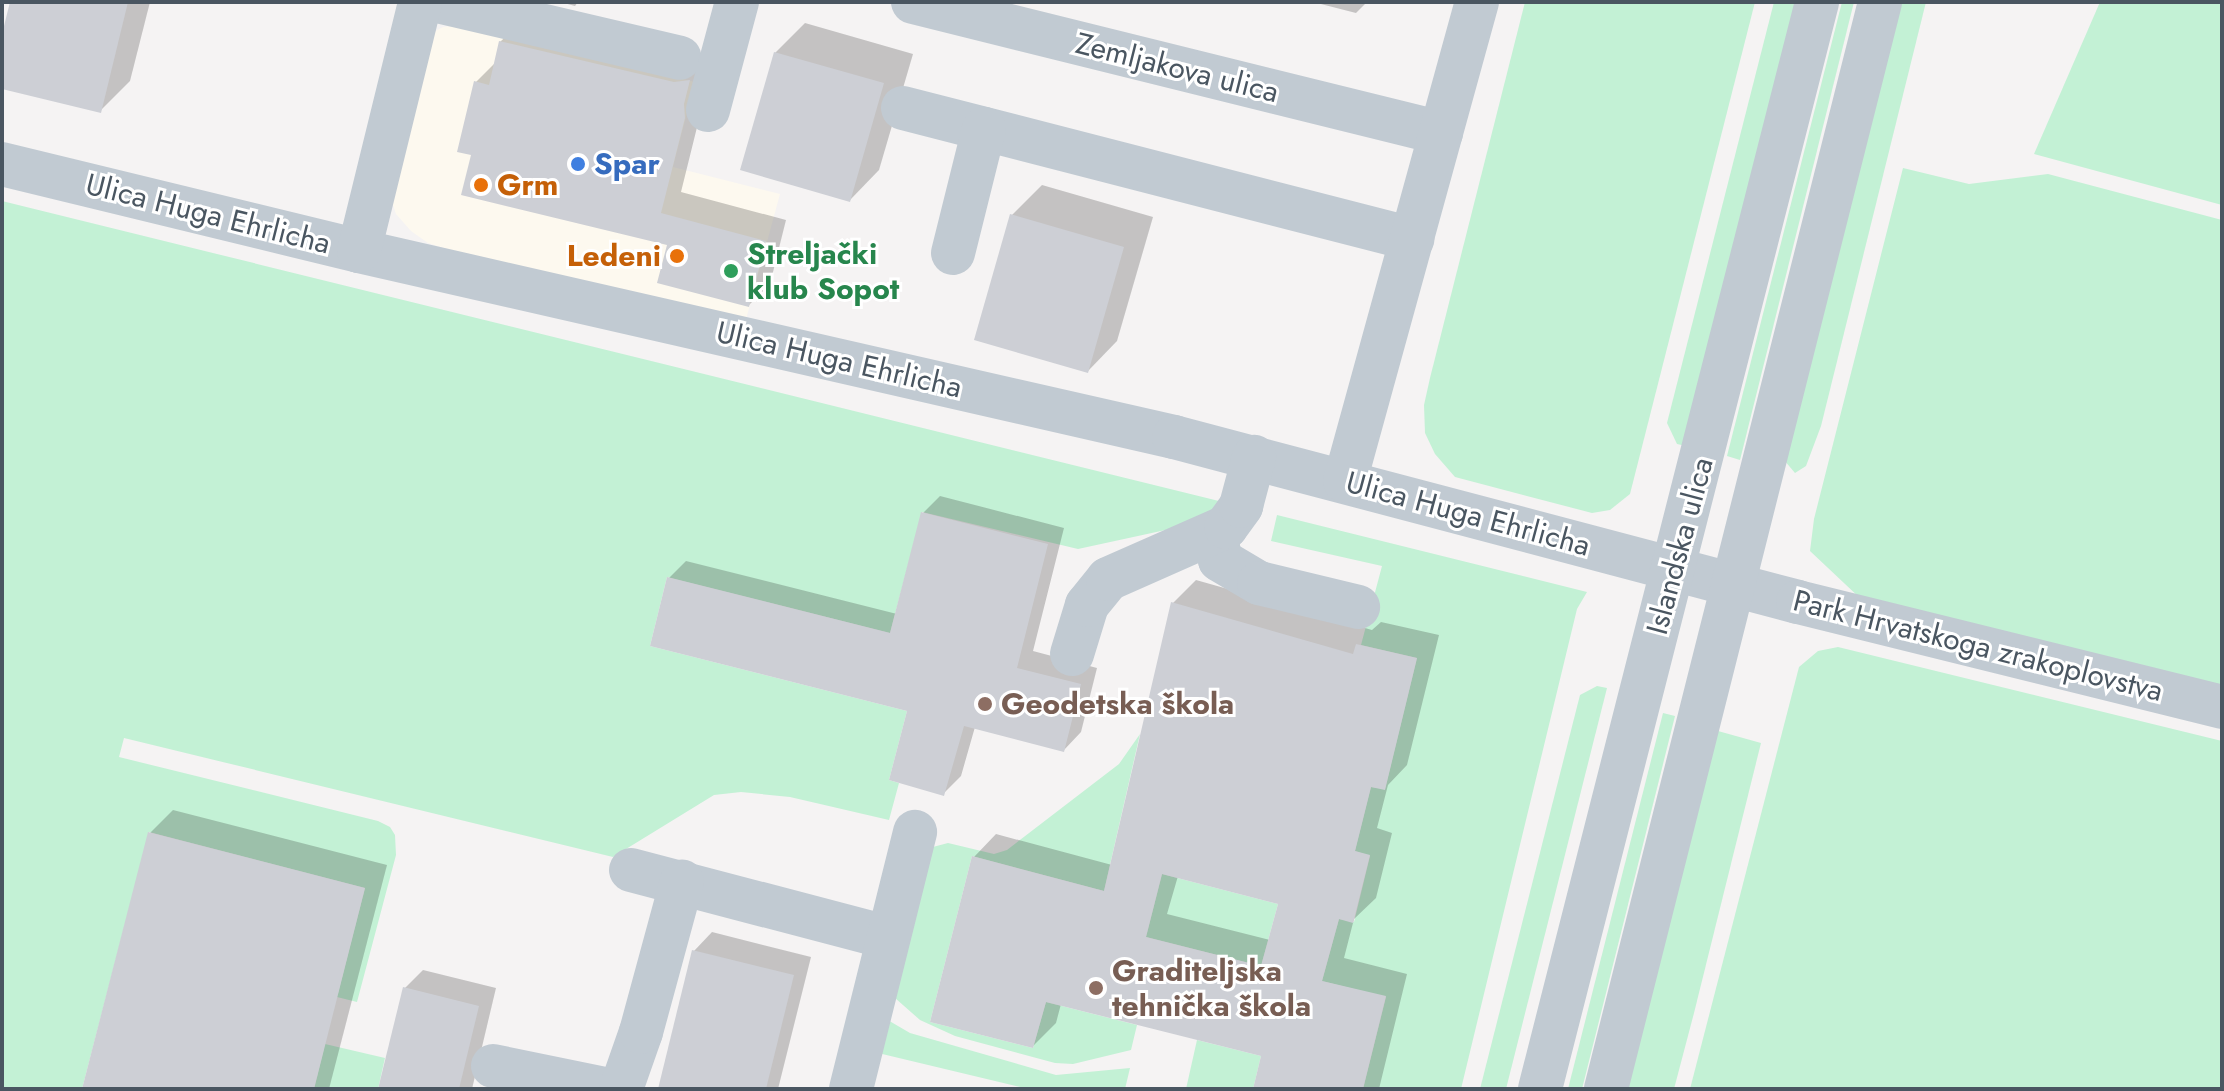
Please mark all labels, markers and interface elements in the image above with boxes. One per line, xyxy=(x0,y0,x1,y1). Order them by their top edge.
street label: Zemljakova ulica xyxy=(1072,25,1282,111)
place label: Spar xyxy=(594,146,660,182)
marker: Spar xyxy=(569,155,587,173)
street label: Ulica Huga Ehrlicha xyxy=(82,166,334,262)
place label: Grm xyxy=(497,167,558,203)
marker: Grm xyxy=(472,176,490,194)
place label: Streljački klub Sopot xyxy=(747,236,899,306)
place label: Ledeni xyxy=(567,238,661,274)
marker: Ledeni xyxy=(668,247,686,265)
marker: Streljački klub Sopot xyxy=(722,262,740,280)
street label: Ulica Huga Ehrlicha xyxy=(713,314,965,406)
street label: Islandska ulica xyxy=(1639,454,1721,638)
street label: Ulica Huga Ehrlicha xyxy=(1342,464,1594,564)
street label: Park Hrvatskoga zrakoplovstva xyxy=(1790,583,2166,709)
place label: Geodetska škola xyxy=(1001,686,1234,722)
marker: Geodetska škola xyxy=(976,695,994,713)
place label: Graditeljska tehnička škola xyxy=(1112,953,1311,1024)
marker: Graditeljska tehnička škola xyxy=(1087,979,1105,997)

